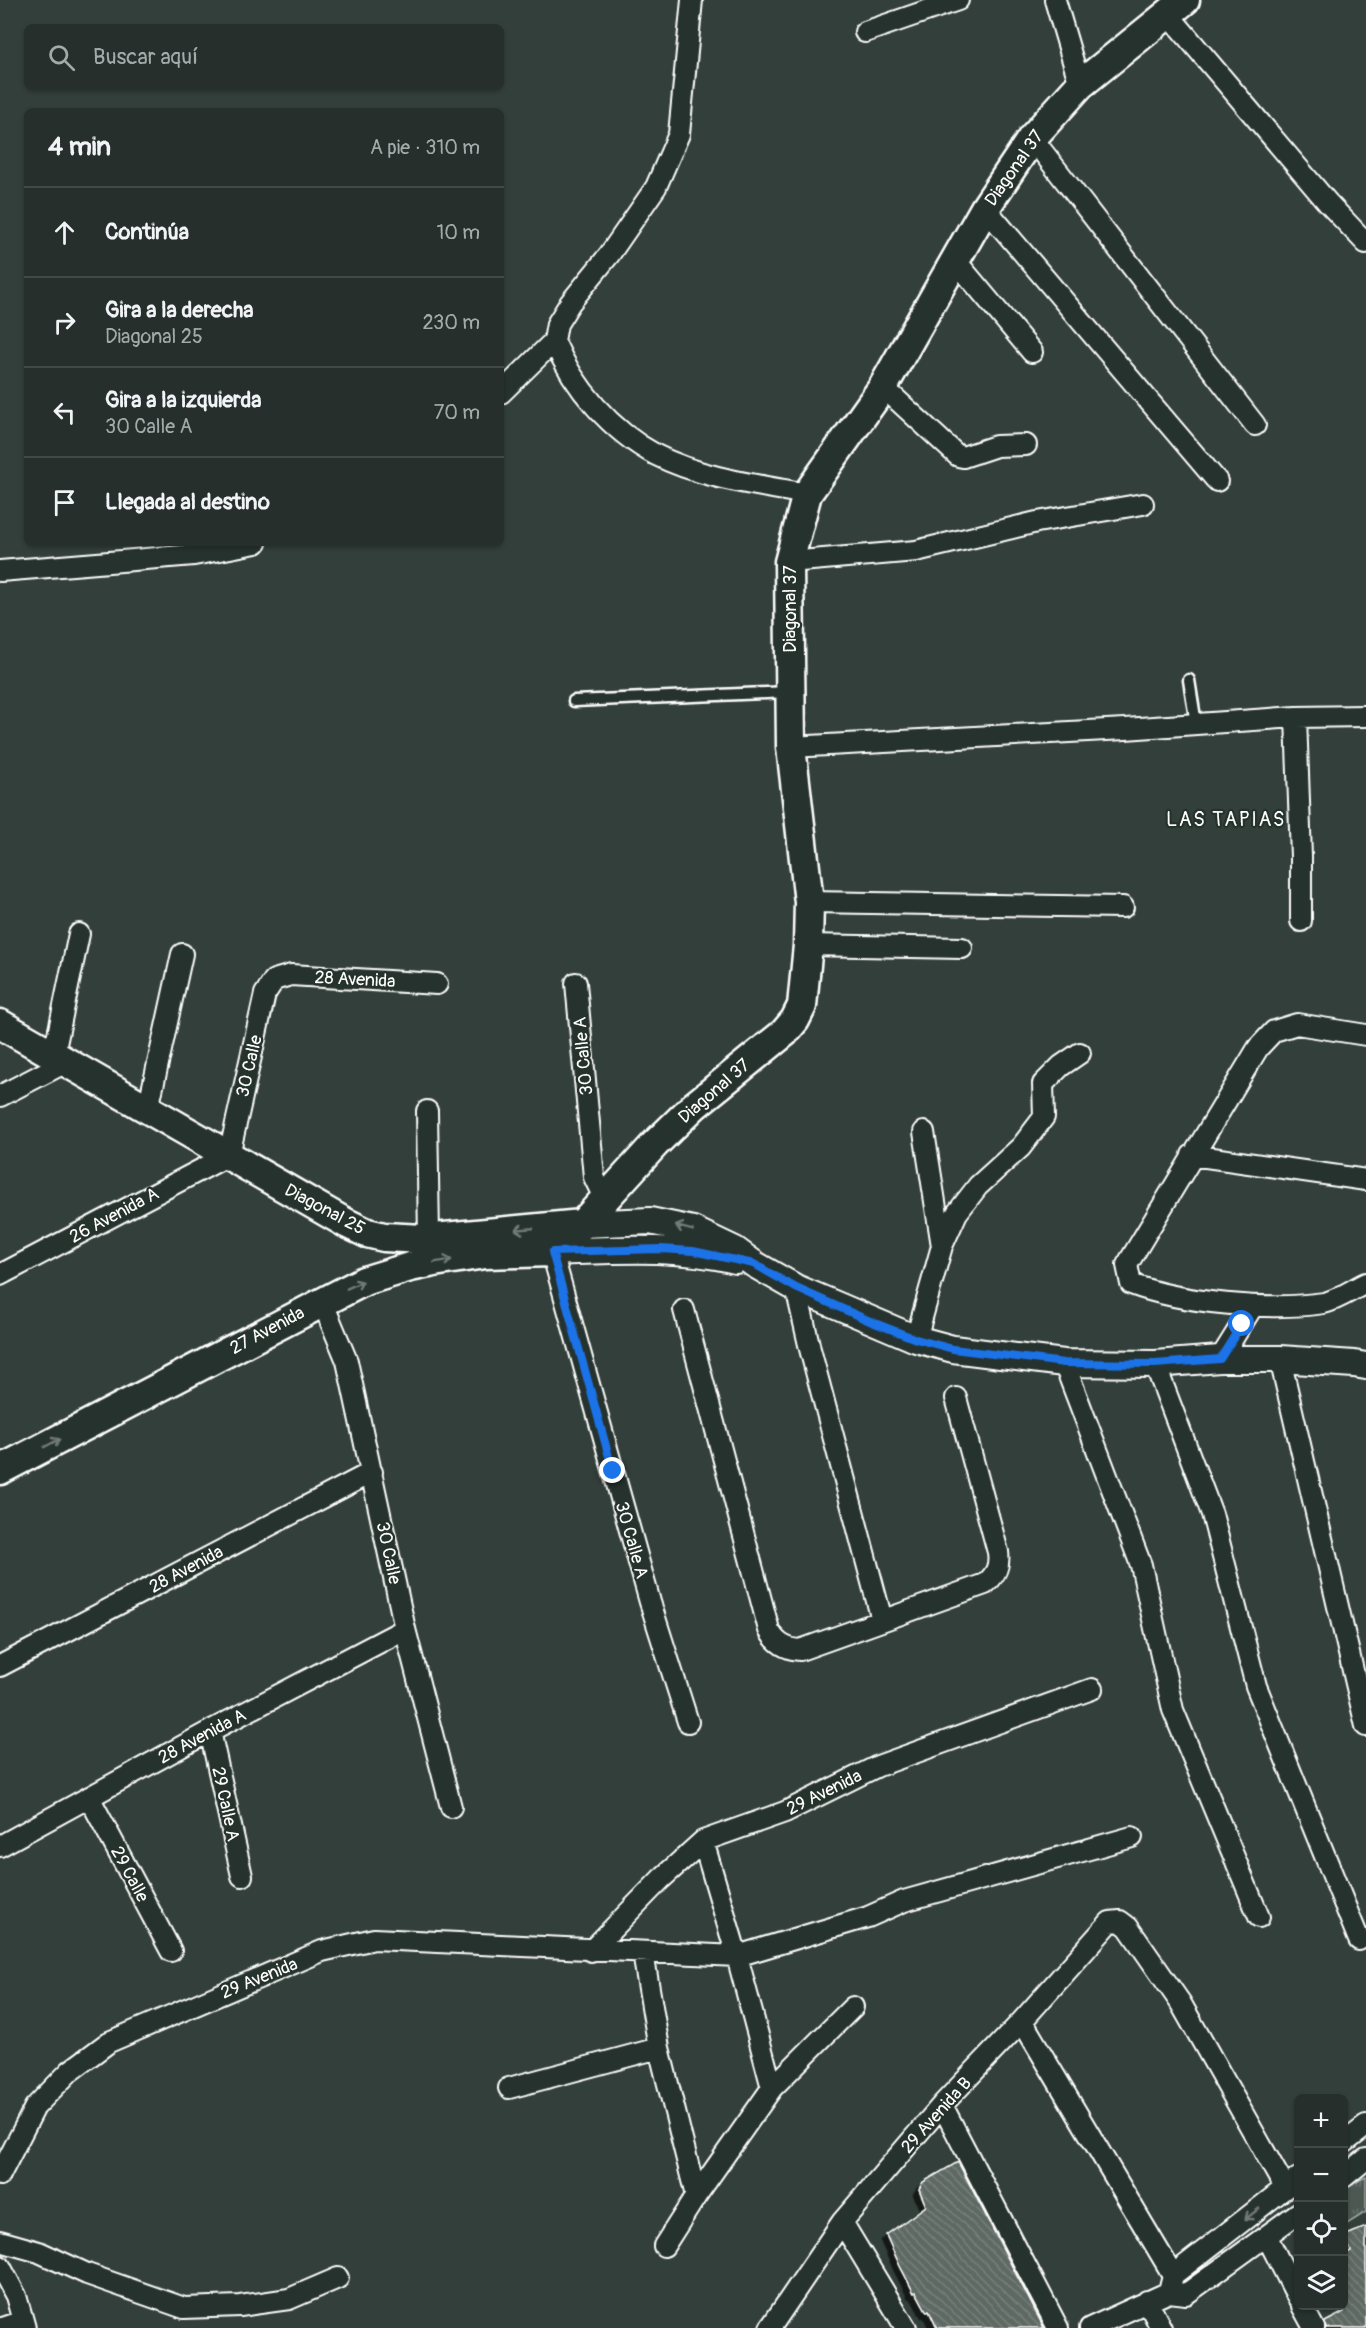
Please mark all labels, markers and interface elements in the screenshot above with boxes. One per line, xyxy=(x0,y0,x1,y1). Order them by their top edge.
search box xyxy=(24,24,504,90)
icon: search xyxy=(45,41,78,74)
text: Buscar aquí xyxy=(93,43,198,71)
street label: Diagonal 37 xyxy=(980,125,1049,211)
text: 4 min xyxy=(48,131,111,163)
text: A pie · 310 m xyxy=(370,135,480,160)
icon: ahead xyxy=(48,216,81,249)
text: Continúa xyxy=(105,218,189,246)
text: 10 m xyxy=(436,220,480,245)
text: Gira a la derecha xyxy=(105,296,253,324)
icon: right xyxy=(48,306,81,339)
text: 230 m xyxy=(423,310,480,335)
text: Diagonal 25 xyxy=(105,324,203,349)
text: Gira a la izquierda xyxy=(105,386,262,414)
icon: left xyxy=(48,396,81,429)
text: 70 m xyxy=(434,400,480,425)
text: 30 Calle A xyxy=(105,414,193,439)
icon: arrive xyxy=(48,486,81,519)
text: Llegada al destino xyxy=(105,488,270,516)
street label: Diagonal 37 xyxy=(779,565,802,653)
district label: LAS TAPIAS xyxy=(1166,807,1286,832)
street label: 28 Avenida xyxy=(314,966,396,993)
street label: 30 Calle A xyxy=(569,1015,598,1096)
street label: 30 Calle xyxy=(231,1033,268,1099)
street label: Diagonal 37 xyxy=(674,1054,755,1129)
street label: Diagonal 25 xyxy=(281,1179,369,1240)
street label: 26 Avenida A xyxy=(66,1182,163,1249)
one-way arrow xyxy=(674,1221,693,1233)
one-way arrow xyxy=(514,1224,534,1235)
one-way arrow xyxy=(433,1255,452,1266)
one-way arrow xyxy=(345,1279,364,1290)
street label: 27 Avenida xyxy=(226,1301,309,1360)
route start xyxy=(1228,1310,1254,1336)
one-way arrow xyxy=(43,1437,60,1449)
route end xyxy=(599,1457,625,1483)
street label: 30 Calle A xyxy=(610,1499,654,1581)
street label: 30 Calle xyxy=(371,1520,406,1587)
street label: 28 Avenida xyxy=(145,1540,227,1599)
street label: 28 Avenida A xyxy=(154,1704,250,1769)
street label: 29 Avenida xyxy=(783,1764,866,1821)
street label: 29 Calle A xyxy=(206,1765,245,1844)
street label: 29 Calle xyxy=(105,1842,154,1906)
street label: 29 Avenida xyxy=(217,1953,301,2004)
street label: 29 Avenida B xyxy=(896,2072,977,2158)
map controls xyxy=(1294,2094,1348,2310)
button: + xyxy=(1294,2094,1348,2148)
button: − xyxy=(1294,2148,1348,2202)
button: locate xyxy=(1294,2202,1348,2256)
one-way arrow xyxy=(1245,2208,1261,2220)
button: layers xyxy=(1294,2256,1348,2310)

